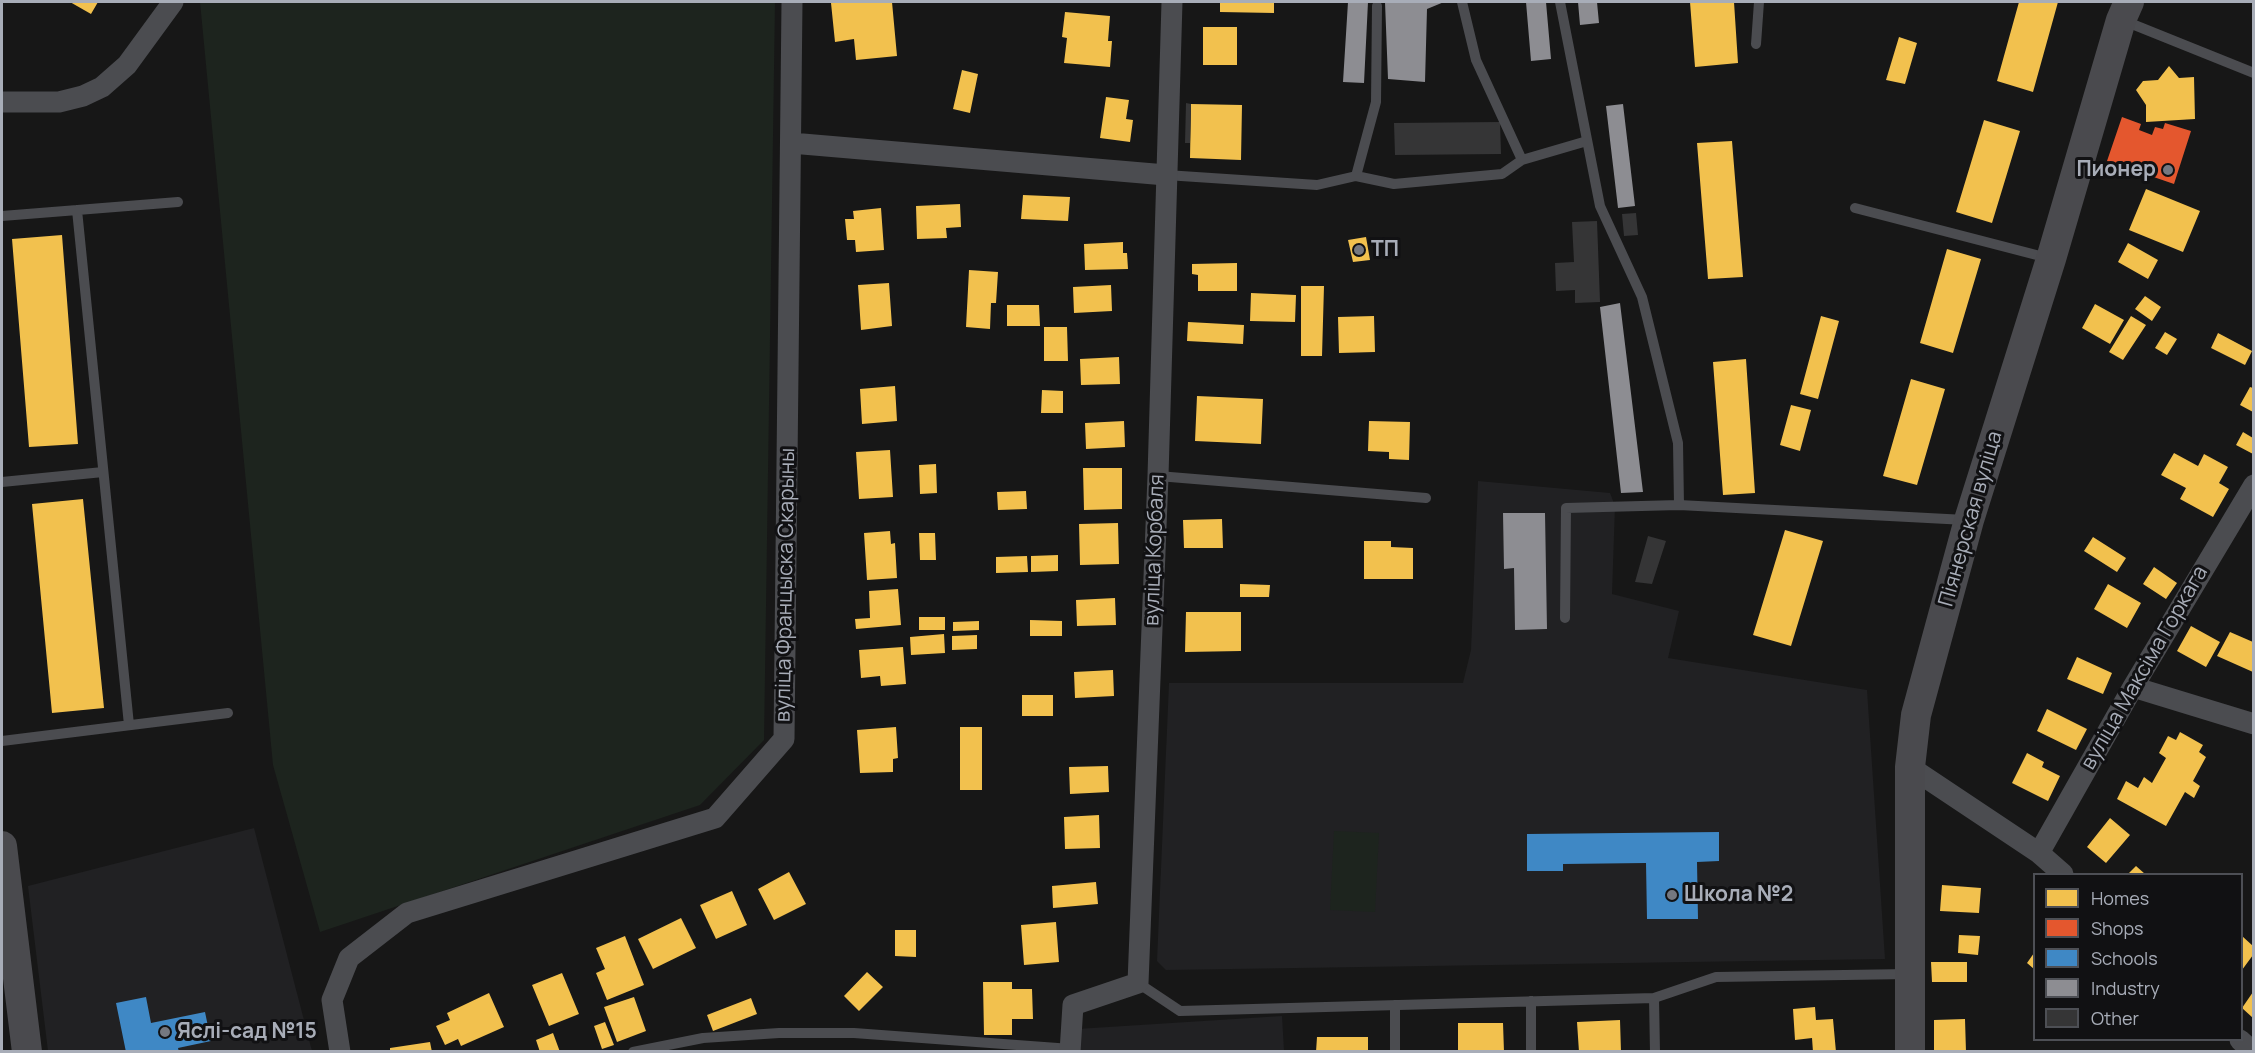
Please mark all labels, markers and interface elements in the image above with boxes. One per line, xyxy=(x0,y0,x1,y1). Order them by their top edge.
place label: Пионер xyxy=(2076,157,2156,183)
marker: Пионер xyxy=(2161,163,2175,177)
place label: ТП xyxy=(1371,237,1399,263)
marker: ТП xyxy=(1352,243,1366,257)
street label: Піянерская вуліца xyxy=(1934,428,2008,610)
street label: вуліца Францыска Скарыны xyxy=(771,448,801,722)
street label: вуліца Корбаля xyxy=(1140,474,1170,626)
street label: вуліца Максіма Горкага xyxy=(2076,562,2214,774)
legend xyxy=(2033,873,2243,1041)
place label: Школа №2 xyxy=(1684,882,1793,908)
text: Homes xyxy=(2091,886,2149,910)
marker: Школа №2 xyxy=(1665,888,1679,902)
text: Shops xyxy=(2091,916,2143,940)
text: Schools xyxy=(2091,946,2158,970)
text: Industry xyxy=(2091,976,2160,1000)
text: Other xyxy=(2091,1006,2139,1030)
place label: Яслі-сад №15 xyxy=(177,1019,317,1045)
marker: Яслі-сад №15 xyxy=(158,1025,172,1039)

